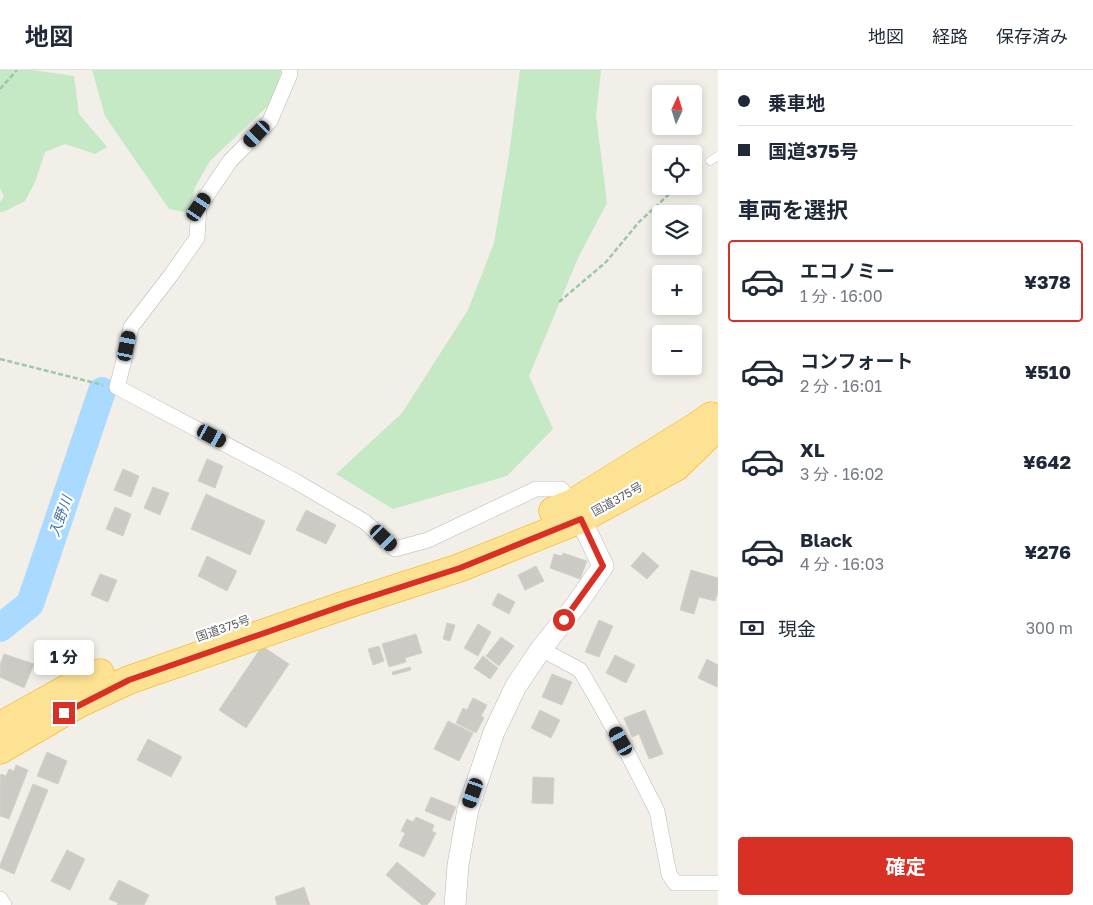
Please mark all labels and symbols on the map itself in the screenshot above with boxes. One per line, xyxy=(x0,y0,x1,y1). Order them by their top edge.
north arrow xyxy=(652,85,702,135)
car xyxy=(241,118,272,150)
car xyxy=(184,190,213,224)
car xyxy=(116,330,137,362)
car xyxy=(195,422,228,450)
street label: 国道375号 xyxy=(589,479,645,519)
water label: 入野川 xyxy=(45,491,76,539)
car xyxy=(367,522,400,554)
route start xyxy=(553,609,575,631)
street label: 国道375号 xyxy=(194,612,252,644)
callout: 1 分 xyxy=(34,640,94,676)
route end xyxy=(53,702,75,724)
car xyxy=(607,724,634,758)
car xyxy=(461,776,484,810)

